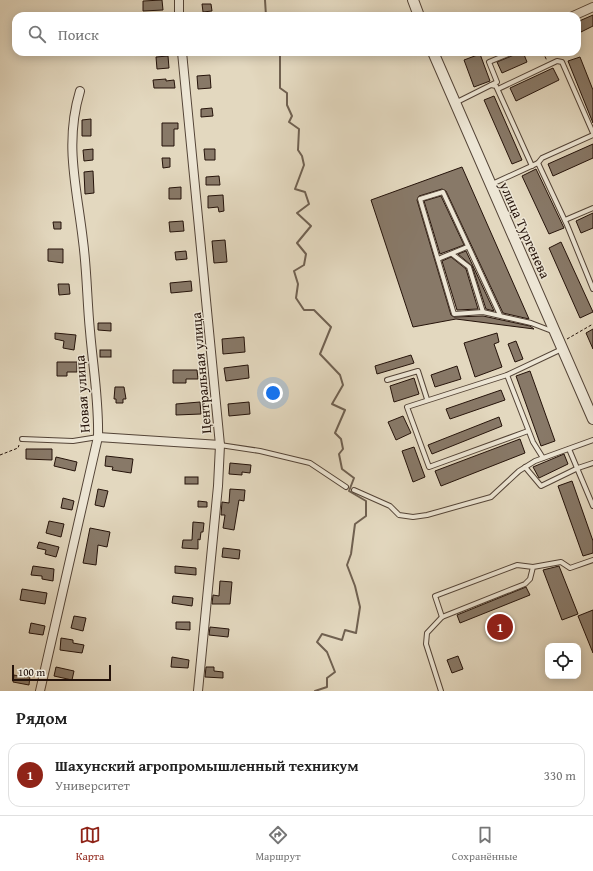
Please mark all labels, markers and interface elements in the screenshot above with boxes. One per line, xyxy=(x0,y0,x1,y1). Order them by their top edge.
search box xyxy=(12,12,581,56)
icon: search xyxy=(26,23,48,45)
text: Поиск xyxy=(58,24,99,45)
street label: улица Тургенева xyxy=(494,177,555,282)
street label: Центральная улица xyxy=(186,311,216,435)
street label: Новая улица xyxy=(69,354,95,434)
your location xyxy=(263,383,283,403)
pin: 1 xyxy=(487,612,513,642)
map controls xyxy=(545,643,581,679)
button: locate xyxy=(545,643,581,679)
scale bar xyxy=(12,663,111,682)
text: 100 m xyxy=(18,664,45,680)
text: Рядом xyxy=(16,705,67,730)
text: Шахунский агропромышленный техникум xyxy=(55,755,359,776)
text: 1 xyxy=(27,766,33,785)
text: 330 m xyxy=(544,766,576,785)
text: Университет xyxy=(55,776,130,795)
tab: Карта xyxy=(76,824,104,864)
tab: Маршрут xyxy=(255,824,300,864)
tab: Сохранённые xyxy=(452,824,517,864)

